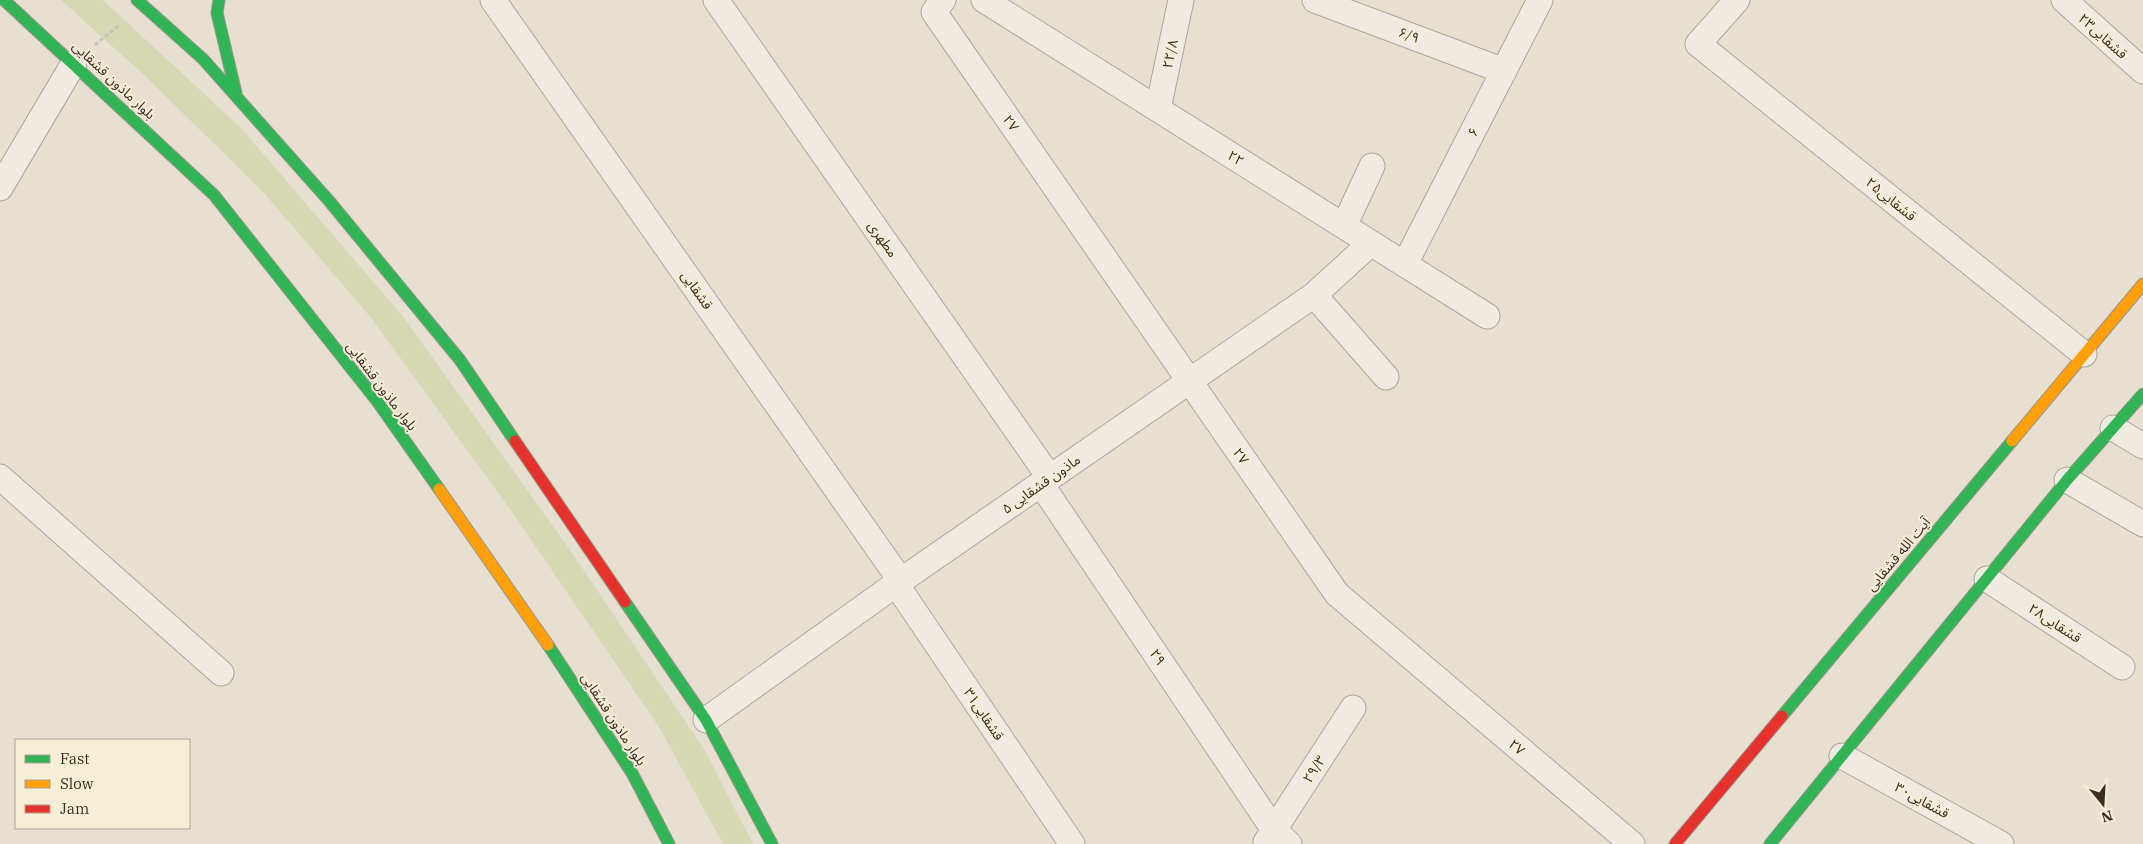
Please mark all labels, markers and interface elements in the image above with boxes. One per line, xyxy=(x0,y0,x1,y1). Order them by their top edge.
street label: قشقایی۲۳ xyxy=(2075,9,2131,63)
street label: ۶/۹ xyxy=(1396,23,1422,47)
street label: بلوار ماذون قشقایی xyxy=(69,37,159,123)
street label: ۲۲/۸ xyxy=(1158,38,1182,70)
street label: ۲۷ xyxy=(999,111,1023,135)
street label: ۶ xyxy=(1463,124,1483,140)
street label: ۲۲ xyxy=(1224,146,1248,170)
street label: قشقایی۲۵ xyxy=(1862,173,1920,225)
street label: مطهری xyxy=(864,217,902,261)
street label: قشقایی xyxy=(677,267,717,313)
street label: بلوار ماذون قشقایی xyxy=(343,338,422,434)
street label: ۲۷ xyxy=(1229,444,1253,468)
street label: ماذون قشقایی ۵ xyxy=(998,450,1084,518)
street label: آیت الله قشقایی xyxy=(1862,513,1935,595)
street label: قشقایی۲۸ xyxy=(2025,599,2085,647)
street label: ۲۹ xyxy=(1146,645,1170,669)
street label: بلوار ماذون قشقایی xyxy=(577,669,651,769)
street label: ۳۱قشقایی xyxy=(960,684,1008,744)
street label: ۲۷ xyxy=(1505,735,1529,759)
legend xyxy=(15,739,190,829)
text: Fast xyxy=(60,749,90,768)
street label: ۲۹/۳ xyxy=(1299,752,1329,786)
text: Slow xyxy=(60,774,94,793)
street label: قشقایی۳۰ xyxy=(1892,778,1952,822)
north arrow xyxy=(2078,779,2128,829)
text: Jam xyxy=(60,799,89,818)
text: N xyxy=(2099,806,2115,827)

